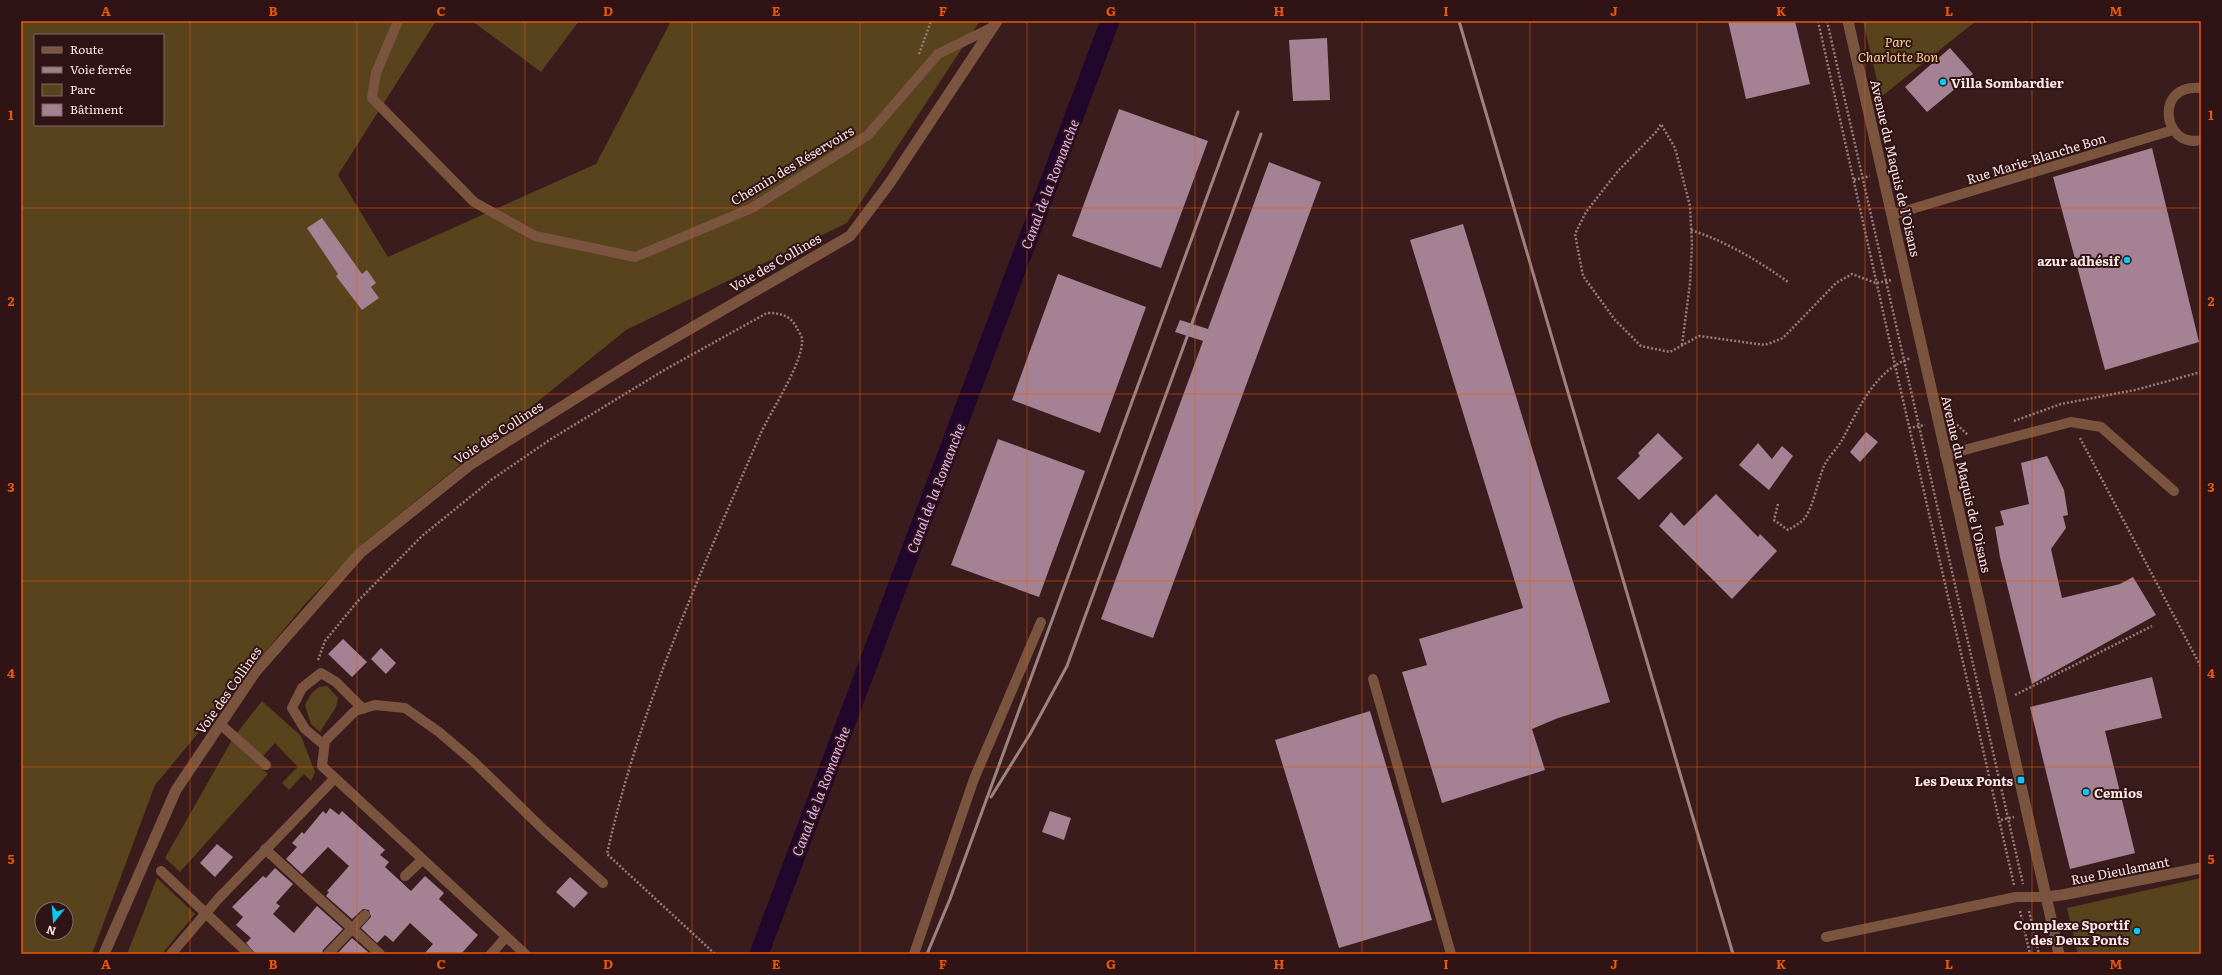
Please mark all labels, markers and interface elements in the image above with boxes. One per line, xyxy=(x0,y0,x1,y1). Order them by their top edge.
text: A xyxy=(101,1,111,20)
text: B xyxy=(269,1,278,20)
text: C xyxy=(436,1,446,20)
text: D xyxy=(603,1,613,20)
text: E xyxy=(772,1,781,20)
text: F xyxy=(939,1,947,20)
text: G xyxy=(1106,1,1116,20)
text: H xyxy=(1274,1,1285,20)
text: I xyxy=(1443,1,1449,20)
text: J xyxy=(1610,1,1618,20)
text: K xyxy=(1776,1,1787,20)
text: L xyxy=(1945,1,1953,20)
text: M xyxy=(2110,1,2123,20)
park label: Parc Charlotte Bon xyxy=(1858,32,1938,66)
legend xyxy=(34,34,164,126)
text: Route xyxy=(70,40,104,58)
text: Voie ferrée xyxy=(70,60,132,78)
place label: Villa Sombardier xyxy=(1951,73,2064,92)
marker: Villa Sombardier xyxy=(1938,77,1948,87)
street label: Avenue du Maquis de l'Oisans xyxy=(1866,78,1926,258)
text: Parc xyxy=(70,80,95,98)
text: Bâtiment xyxy=(70,100,123,118)
text: 1 xyxy=(8,105,14,124)
text: 1 xyxy=(2208,105,2214,124)
water label: Canal de la Romanche xyxy=(1015,116,1083,252)
street label: Chemin des Réservoirs xyxy=(727,121,857,209)
street label: Rue Marie-Blanche Bon xyxy=(1964,128,2109,188)
street label: Voie des Collines xyxy=(726,228,824,296)
place label: azur adhésif xyxy=(2037,251,2120,270)
marker: azur adhésif xyxy=(2122,255,2132,265)
text: 2 xyxy=(8,291,15,310)
text: 2 xyxy=(2208,291,2215,310)
street label: Avenue du Maquis de l'Oisans xyxy=(1937,394,1997,574)
street label: Voie des Collines xyxy=(450,396,546,468)
water label: Canal de la Romanche xyxy=(901,420,969,556)
text: 3 xyxy=(7,477,15,496)
text: 3 xyxy=(2207,477,2215,496)
street label: Voie des Collines xyxy=(191,642,265,738)
text: 4 xyxy=(7,663,15,682)
text: 4 xyxy=(2207,663,2215,682)
water label: Canal de la Romanche xyxy=(786,723,854,859)
place label: Les Deux Ponts xyxy=(1915,771,2014,790)
marker: Les Deux Ponts xyxy=(2016,775,2026,785)
place label: Cemios xyxy=(2094,783,2143,802)
marker: Cemios xyxy=(2081,787,2091,797)
text: 5 xyxy=(7,849,15,868)
text: 5 xyxy=(2207,849,2215,868)
street label: Rue Dieulamant xyxy=(2069,851,2172,889)
north arrow xyxy=(34,901,74,941)
place label: Complexe Sportif des Deux Ponts xyxy=(2014,915,2130,949)
text: N xyxy=(44,923,58,941)
marker: Complexe Sportif des Deux Ponts xyxy=(2132,926,2142,936)
text: A xyxy=(101,954,111,973)
text: B xyxy=(269,954,278,973)
text: C xyxy=(436,954,446,973)
text: D xyxy=(603,954,613,973)
text: E xyxy=(772,954,781,973)
text: F xyxy=(939,954,947,973)
text: G xyxy=(1106,954,1116,973)
text: H xyxy=(1274,954,1285,973)
text: I xyxy=(1443,954,1449,973)
text: J xyxy=(1610,954,1618,973)
text: K xyxy=(1776,954,1787,973)
text: L xyxy=(1945,954,1953,973)
text: M xyxy=(2110,954,2123,973)

